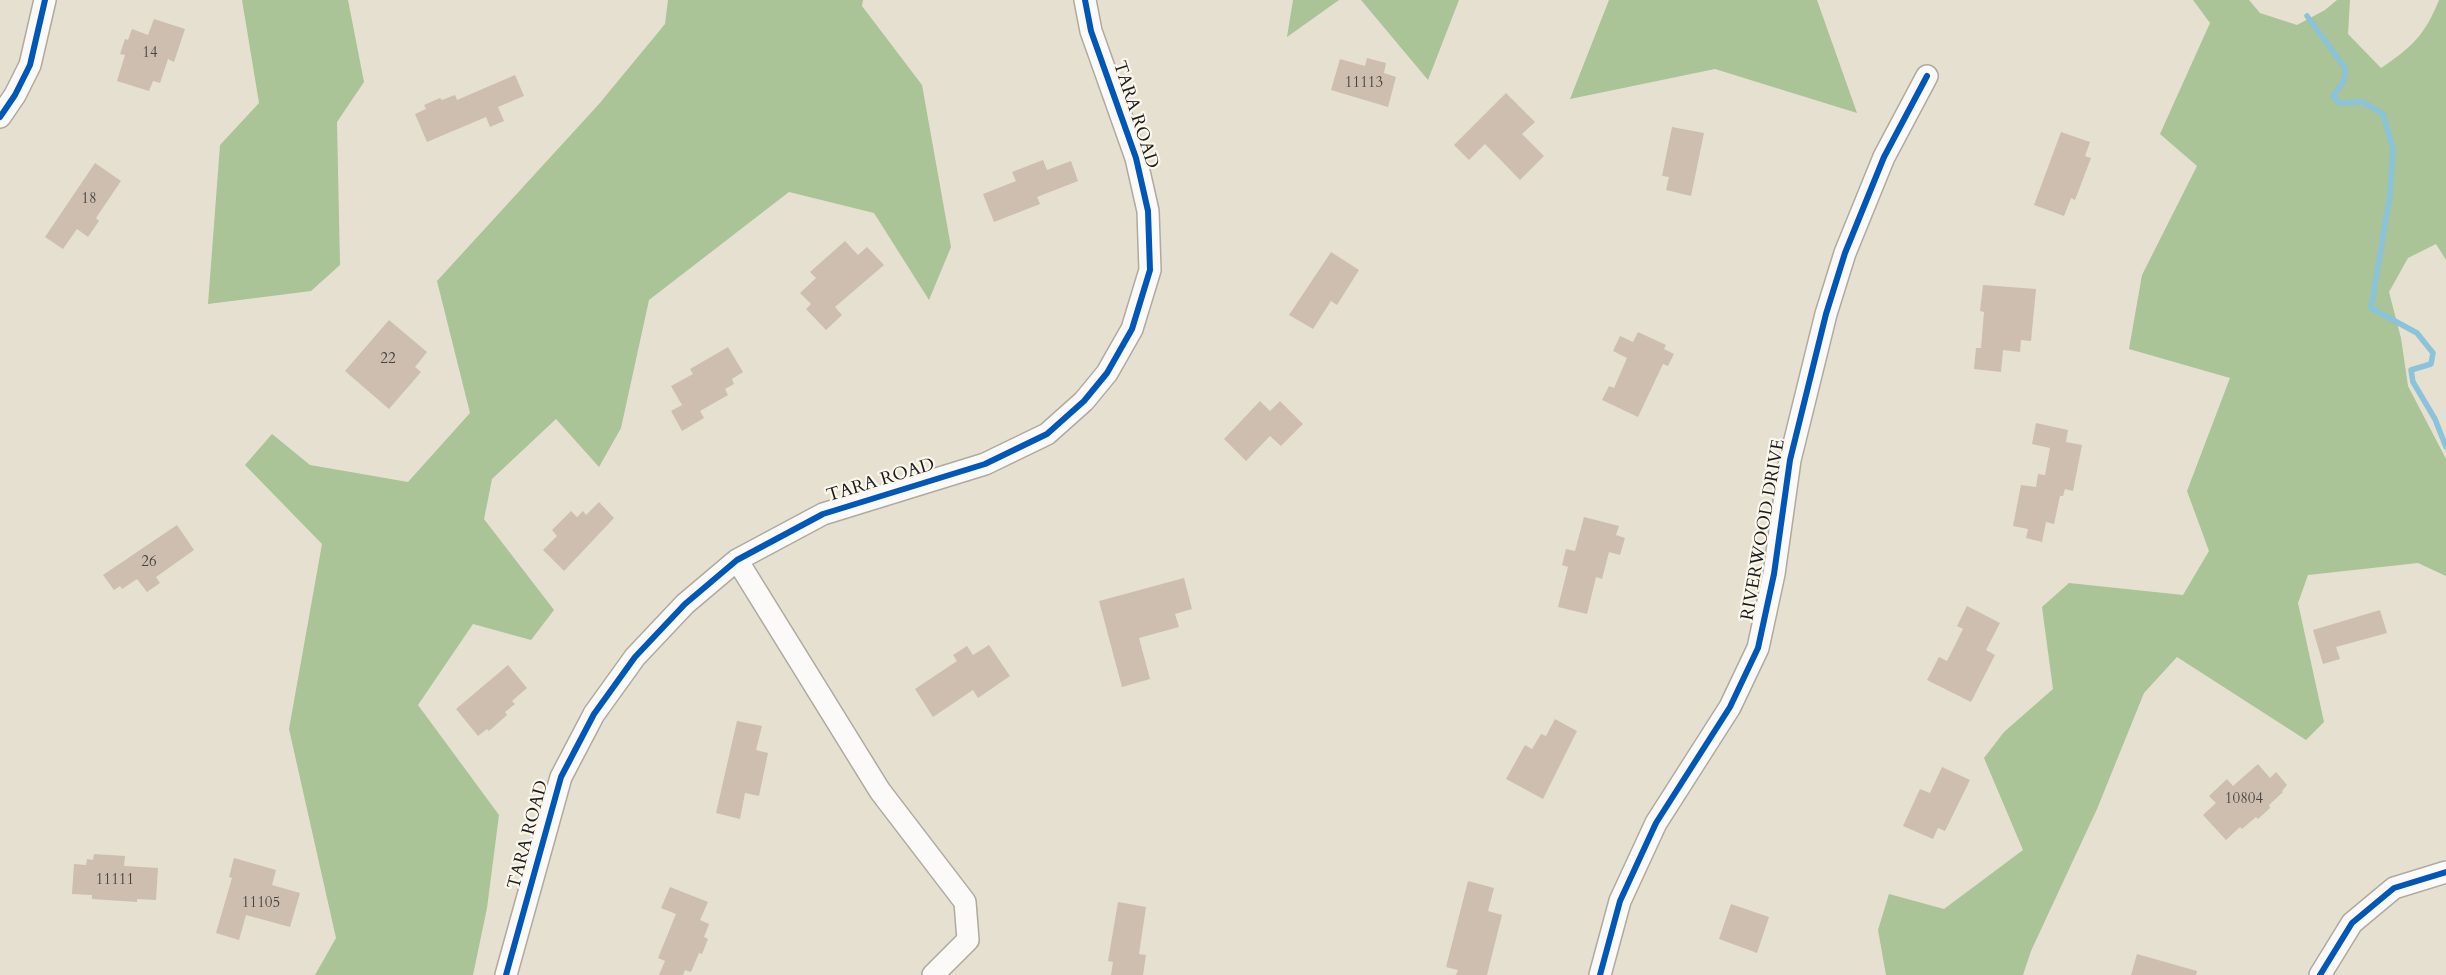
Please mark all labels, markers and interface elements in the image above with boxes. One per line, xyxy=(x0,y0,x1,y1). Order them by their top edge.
house number: 14 xyxy=(142,45,158,63)
street label: TARA ROAD xyxy=(1107,59,1163,171)
house number: 11113 xyxy=(1345,75,1383,93)
house number: 18 xyxy=(81,191,97,209)
house number: 22 xyxy=(380,351,396,369)
street label: RIVERWOOD DRIVE xyxy=(1737,438,1791,622)
street label: TARA ROAD xyxy=(824,454,938,508)
house number: 26 xyxy=(141,554,157,572)
street label: TARA ROAD xyxy=(504,778,554,892)
house number: 10804 xyxy=(2225,791,2263,809)
house number: 11111 xyxy=(96,872,134,890)
house number: 11105 xyxy=(242,895,280,913)

